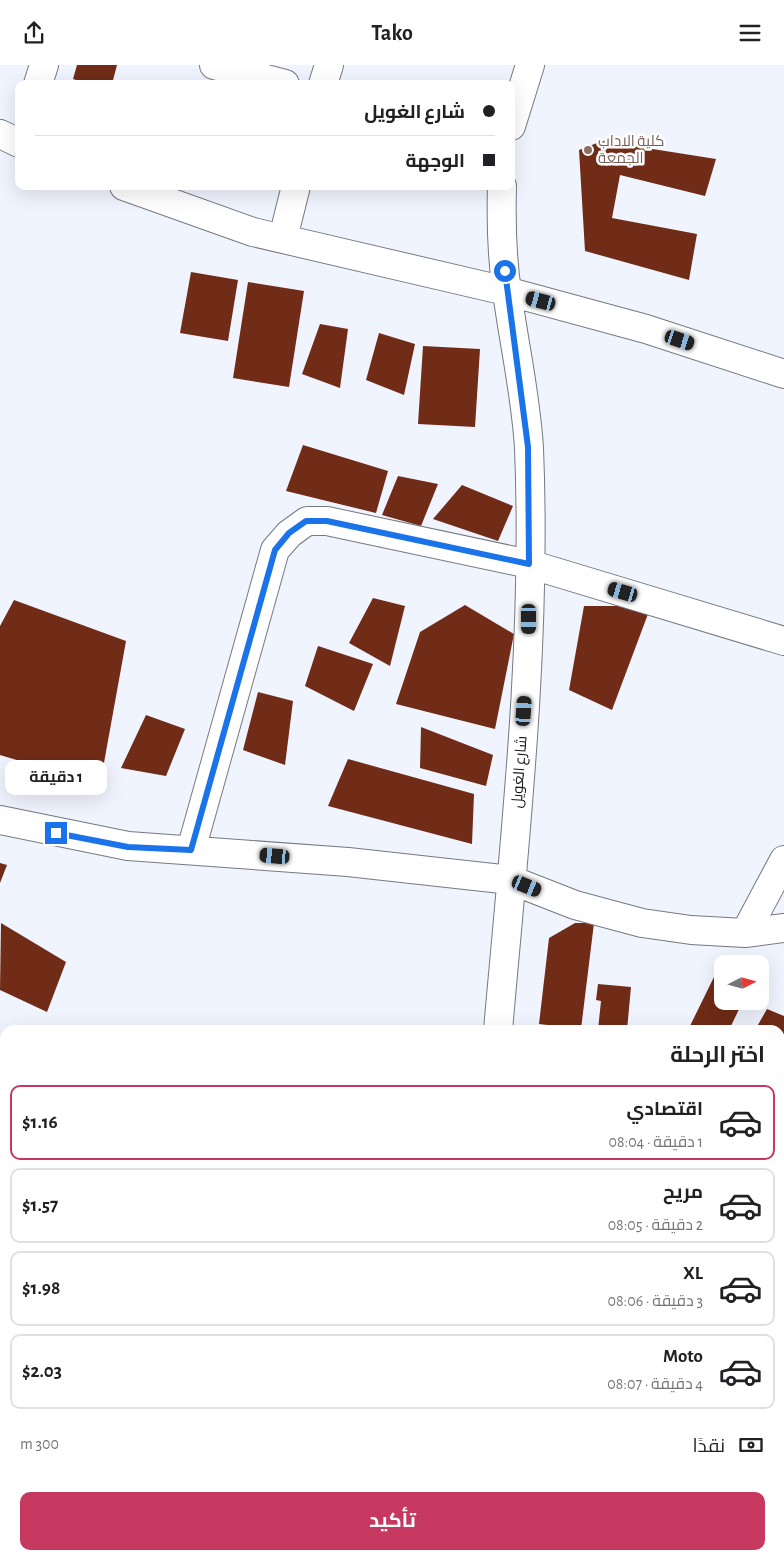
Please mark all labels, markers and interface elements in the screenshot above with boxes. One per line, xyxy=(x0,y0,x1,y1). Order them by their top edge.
icon: share xyxy=(20,19,48,47)
icon: menu xyxy=(736,19,764,47)
text: Tako xyxy=(371,22,413,44)
text: شارع الغويل xyxy=(364,103,465,122)
place label: كلية اﻻداب الجمعة xyxy=(598,134,664,166)
marker: كلية اﻻداب الجمعة xyxy=(582,144,594,156)
text: الوجهة xyxy=(405,152,465,171)
route start xyxy=(494,260,516,282)
car xyxy=(524,290,557,312)
car xyxy=(663,328,696,352)
car xyxy=(606,581,639,603)
car xyxy=(521,604,536,634)
car xyxy=(515,696,532,726)
street label: شارع الغويل xyxy=(508,735,532,809)
callout: 1 دقيقة xyxy=(5,761,107,795)
text: 1 دقيقة xyxy=(29,769,83,785)
route end xyxy=(45,822,67,844)
car xyxy=(259,847,290,865)
car xyxy=(510,873,543,899)
north arrow xyxy=(714,955,769,1010)
map controls xyxy=(714,955,769,1010)
text: اختر الرحلة xyxy=(670,1044,765,1066)
text: اقتصادي xyxy=(627,1100,703,1119)
icon: car xyxy=(718,1100,763,1145)
text: $1.16 xyxy=(22,1113,58,1132)
text: 1 دقيقة · 08:04 xyxy=(608,1134,703,1150)
text: مريح xyxy=(663,1183,703,1202)
icon: car xyxy=(718,1183,763,1228)
text: $1.57 xyxy=(22,1196,58,1215)
text: 2 دقيقة · 08:05 xyxy=(608,1217,703,1233)
text: XL xyxy=(683,1264,703,1283)
icon: car xyxy=(718,1266,763,1311)
text: $1.98 xyxy=(22,1279,60,1298)
text: 3 دقيقة · 08:06 xyxy=(608,1293,703,1309)
text: Moto xyxy=(663,1347,703,1366)
icon: car xyxy=(718,1349,763,1394)
text: $2.03 xyxy=(22,1362,62,1381)
text: 4 دقيقة · 08:07 xyxy=(607,1376,703,1392)
icon: cash xyxy=(737,1431,765,1459)
text: 300 m xyxy=(20,1436,59,1452)
text: نقدًا xyxy=(693,1437,725,1456)
button: تأكيد xyxy=(20,1492,765,1550)

